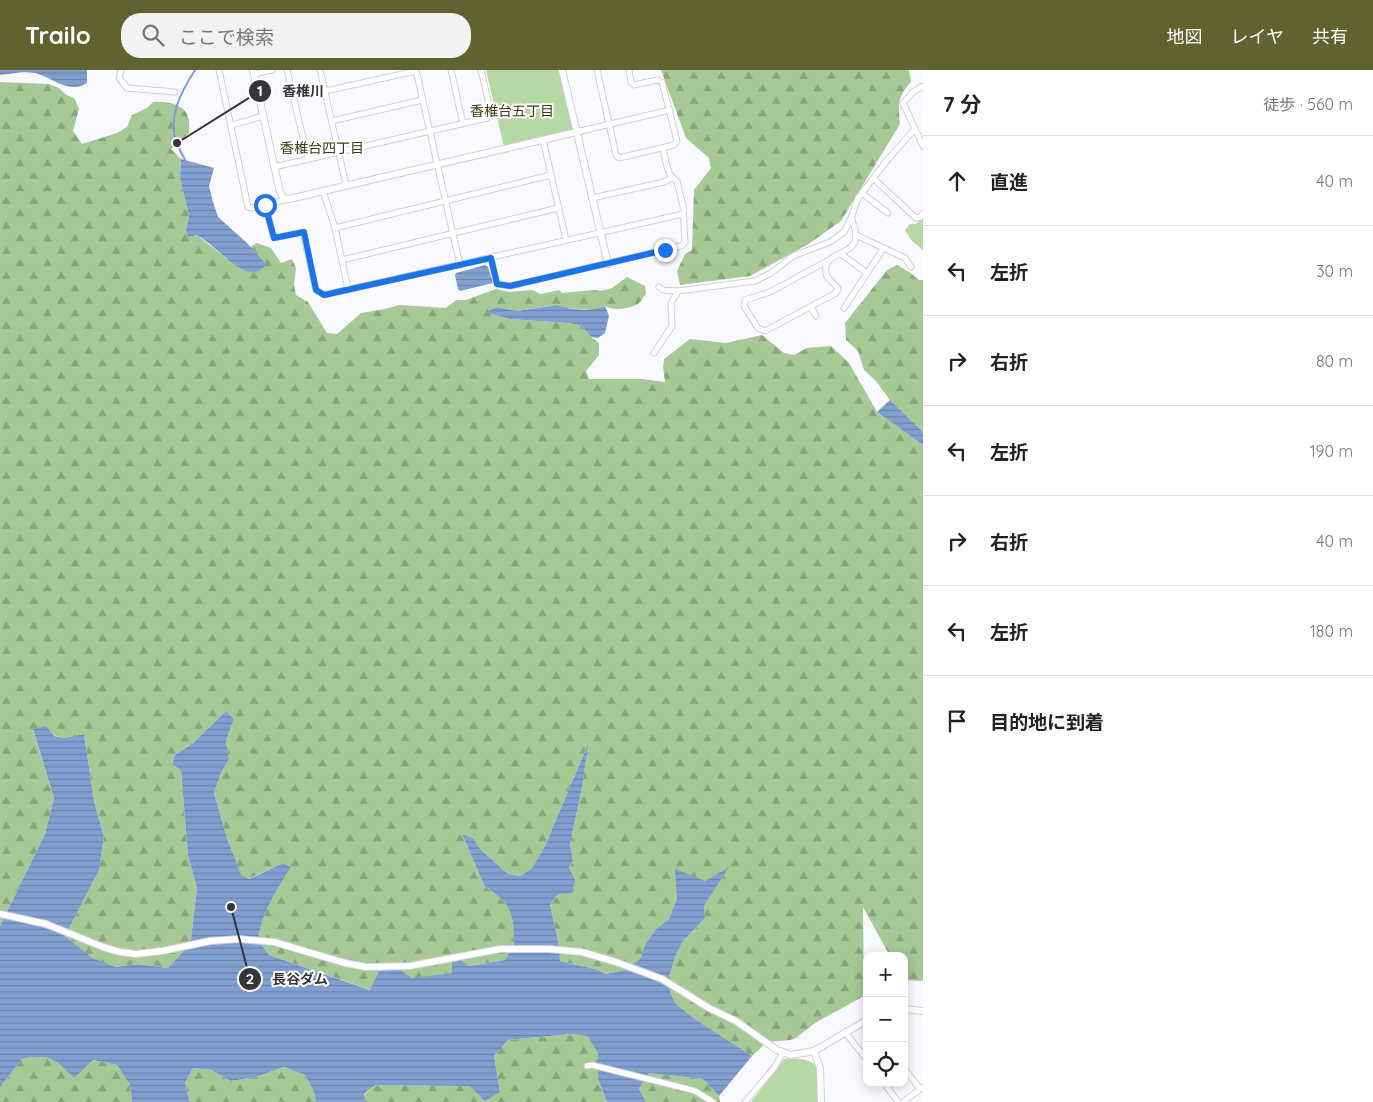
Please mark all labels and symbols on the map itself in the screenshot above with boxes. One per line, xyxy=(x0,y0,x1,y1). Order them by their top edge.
callout: 香椎川 xyxy=(247,76,334,105)
text: 1 xyxy=(257,81,263,100)
text: 香椎川 xyxy=(282,82,324,100)
district label: 香椎台五丁目 xyxy=(470,102,554,120)
district label: 香椎台四丁目 xyxy=(280,139,364,157)
route start xyxy=(254,194,277,217)
route end xyxy=(654,239,677,262)
callout: 長谷ダム xyxy=(237,964,338,993)
text: 2 xyxy=(246,969,254,988)
text: 長谷ダム xyxy=(272,970,328,988)

